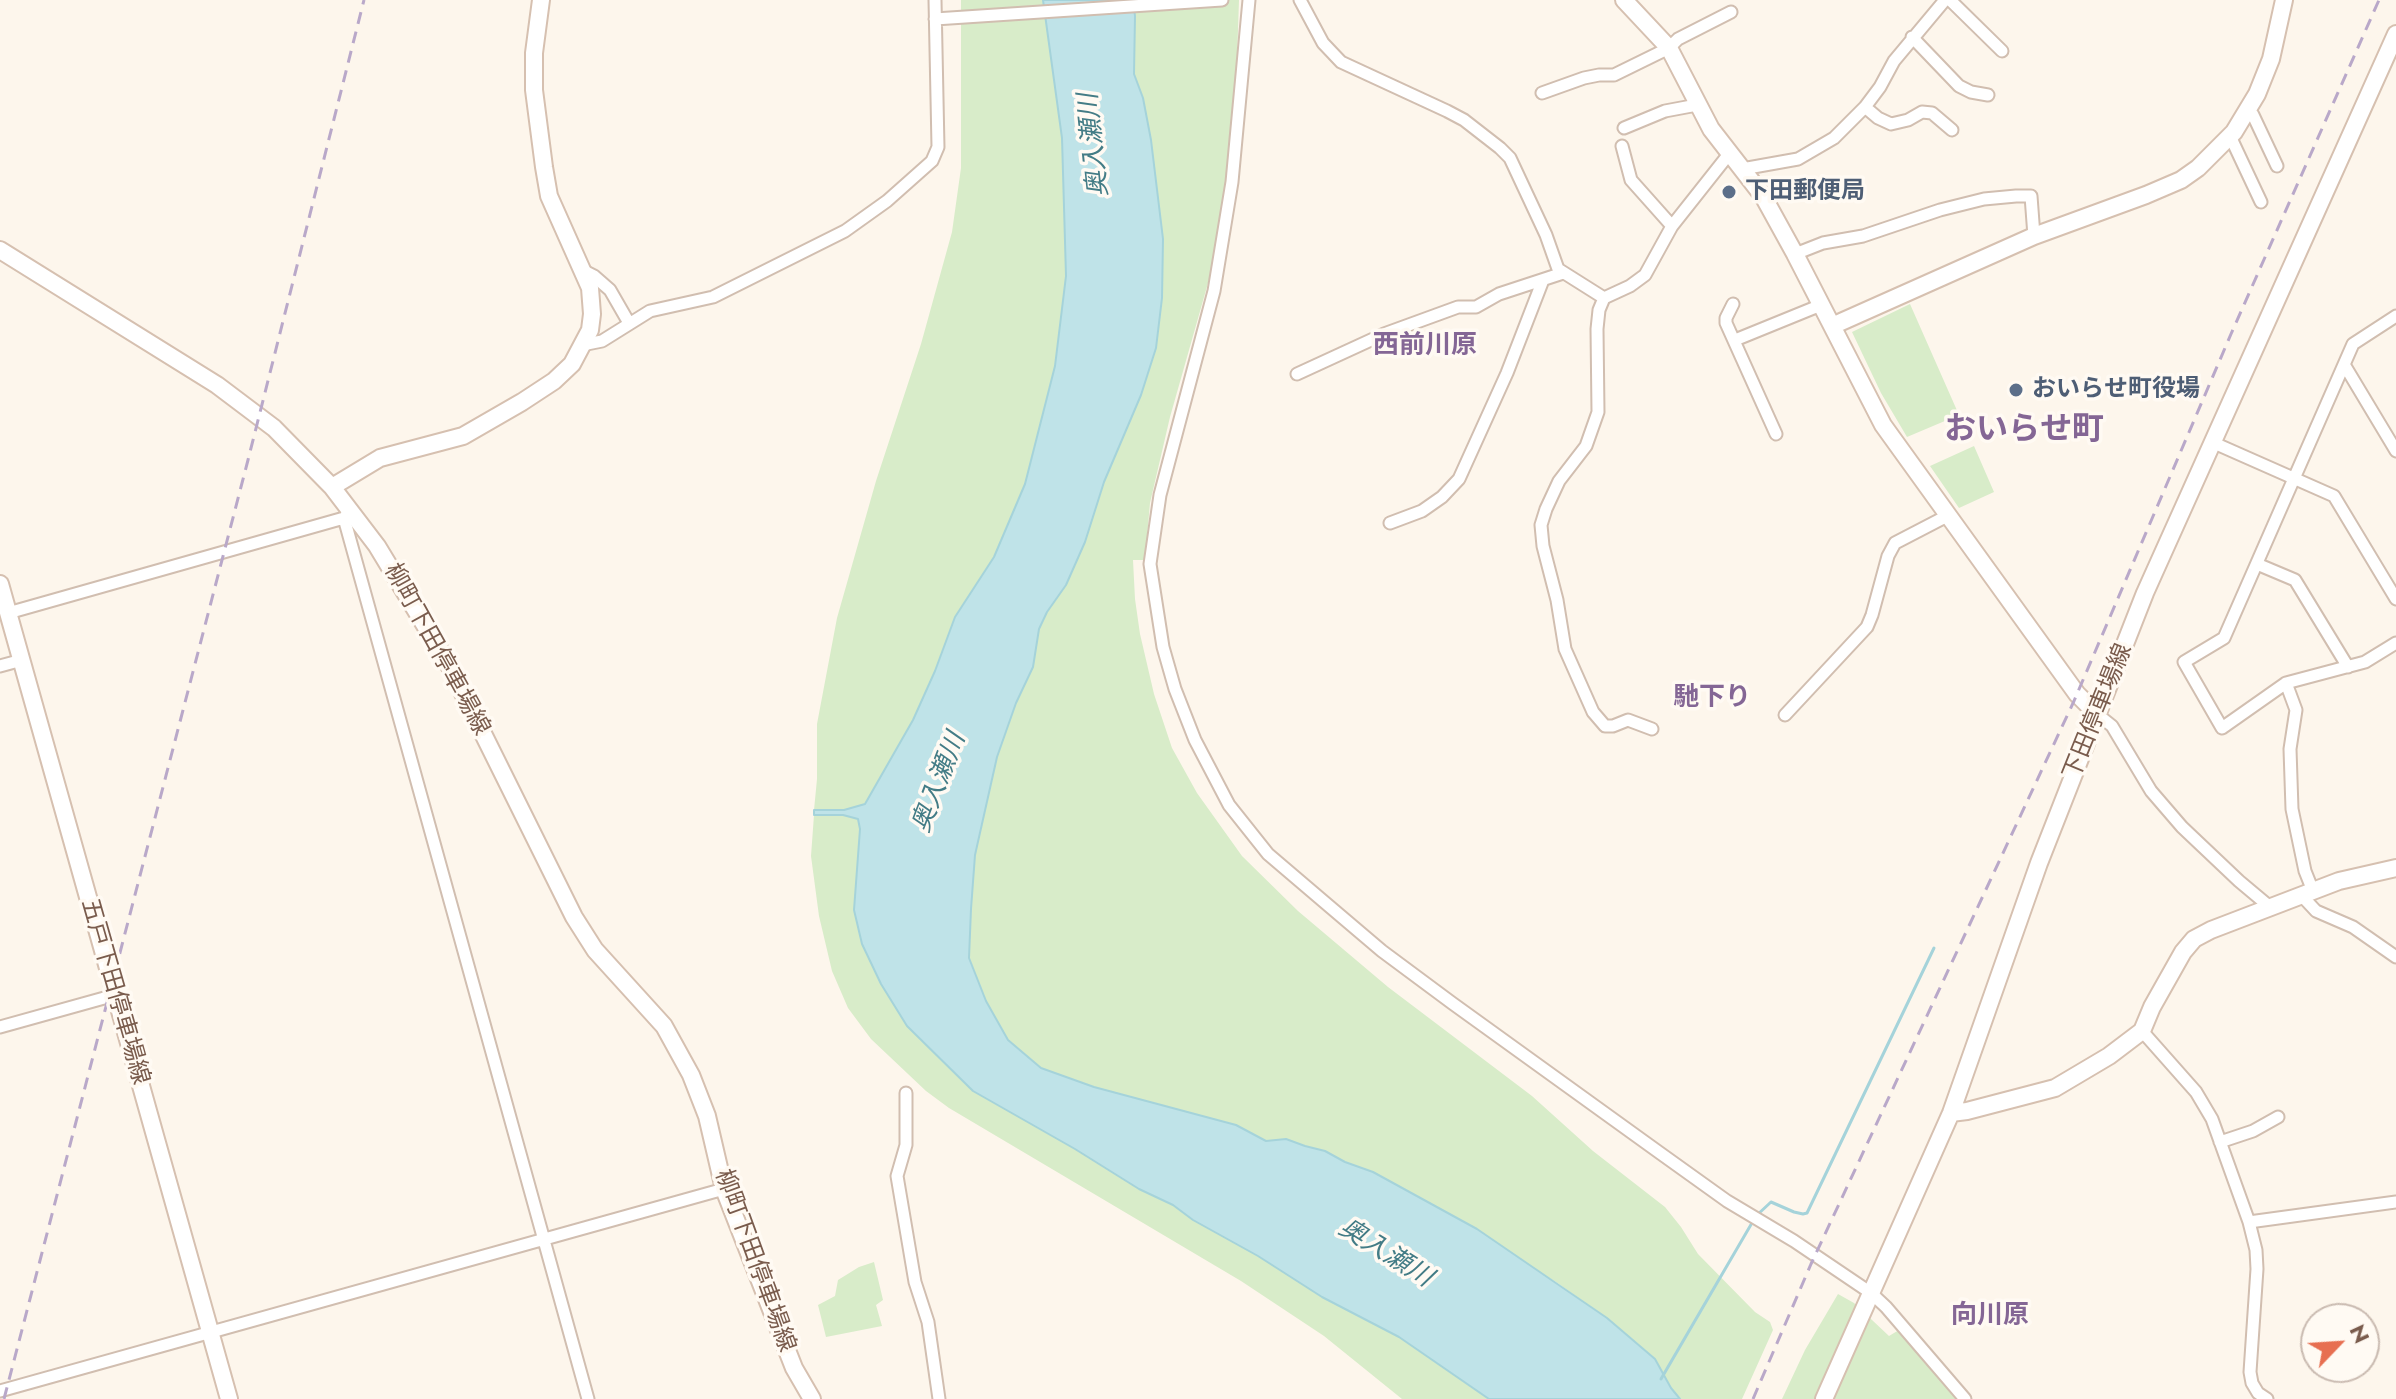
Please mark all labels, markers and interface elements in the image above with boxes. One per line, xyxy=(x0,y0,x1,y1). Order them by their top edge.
water label: 奥入瀬川 xyxy=(1074,92,1116,198)
place label: 下田郵便局 xyxy=(1745,178,1865,206)
marker: 下田郵便局 xyxy=(1720,183,1738,201)
district label: 西前川原 xyxy=(1373,331,1477,363)
place label: おいらせ町役場 xyxy=(2032,376,2200,404)
marker: おいらせ町役場 xyxy=(2007,381,2025,399)
district label: おいらせ町 xyxy=(1944,412,2104,450)
street label: 柳町下田停車場線 xyxy=(377,559,495,741)
street label: 下田停車場線 xyxy=(2059,640,2139,784)
district label: 馳下り xyxy=(1673,683,1751,715)
water label: 奥入瀬川 xyxy=(907,729,973,837)
street label: 五戸下田停車場線 xyxy=(74,896,154,1088)
street label: 柳町下田停車場線 xyxy=(708,1166,800,1356)
water label: 奥入瀬川 xyxy=(1333,1213,1437,1295)
district label: 向川原 xyxy=(1951,1301,2029,1333)
north arrow xyxy=(2300,1303,2380,1383)
text: N xyxy=(2342,1319,2378,1348)

